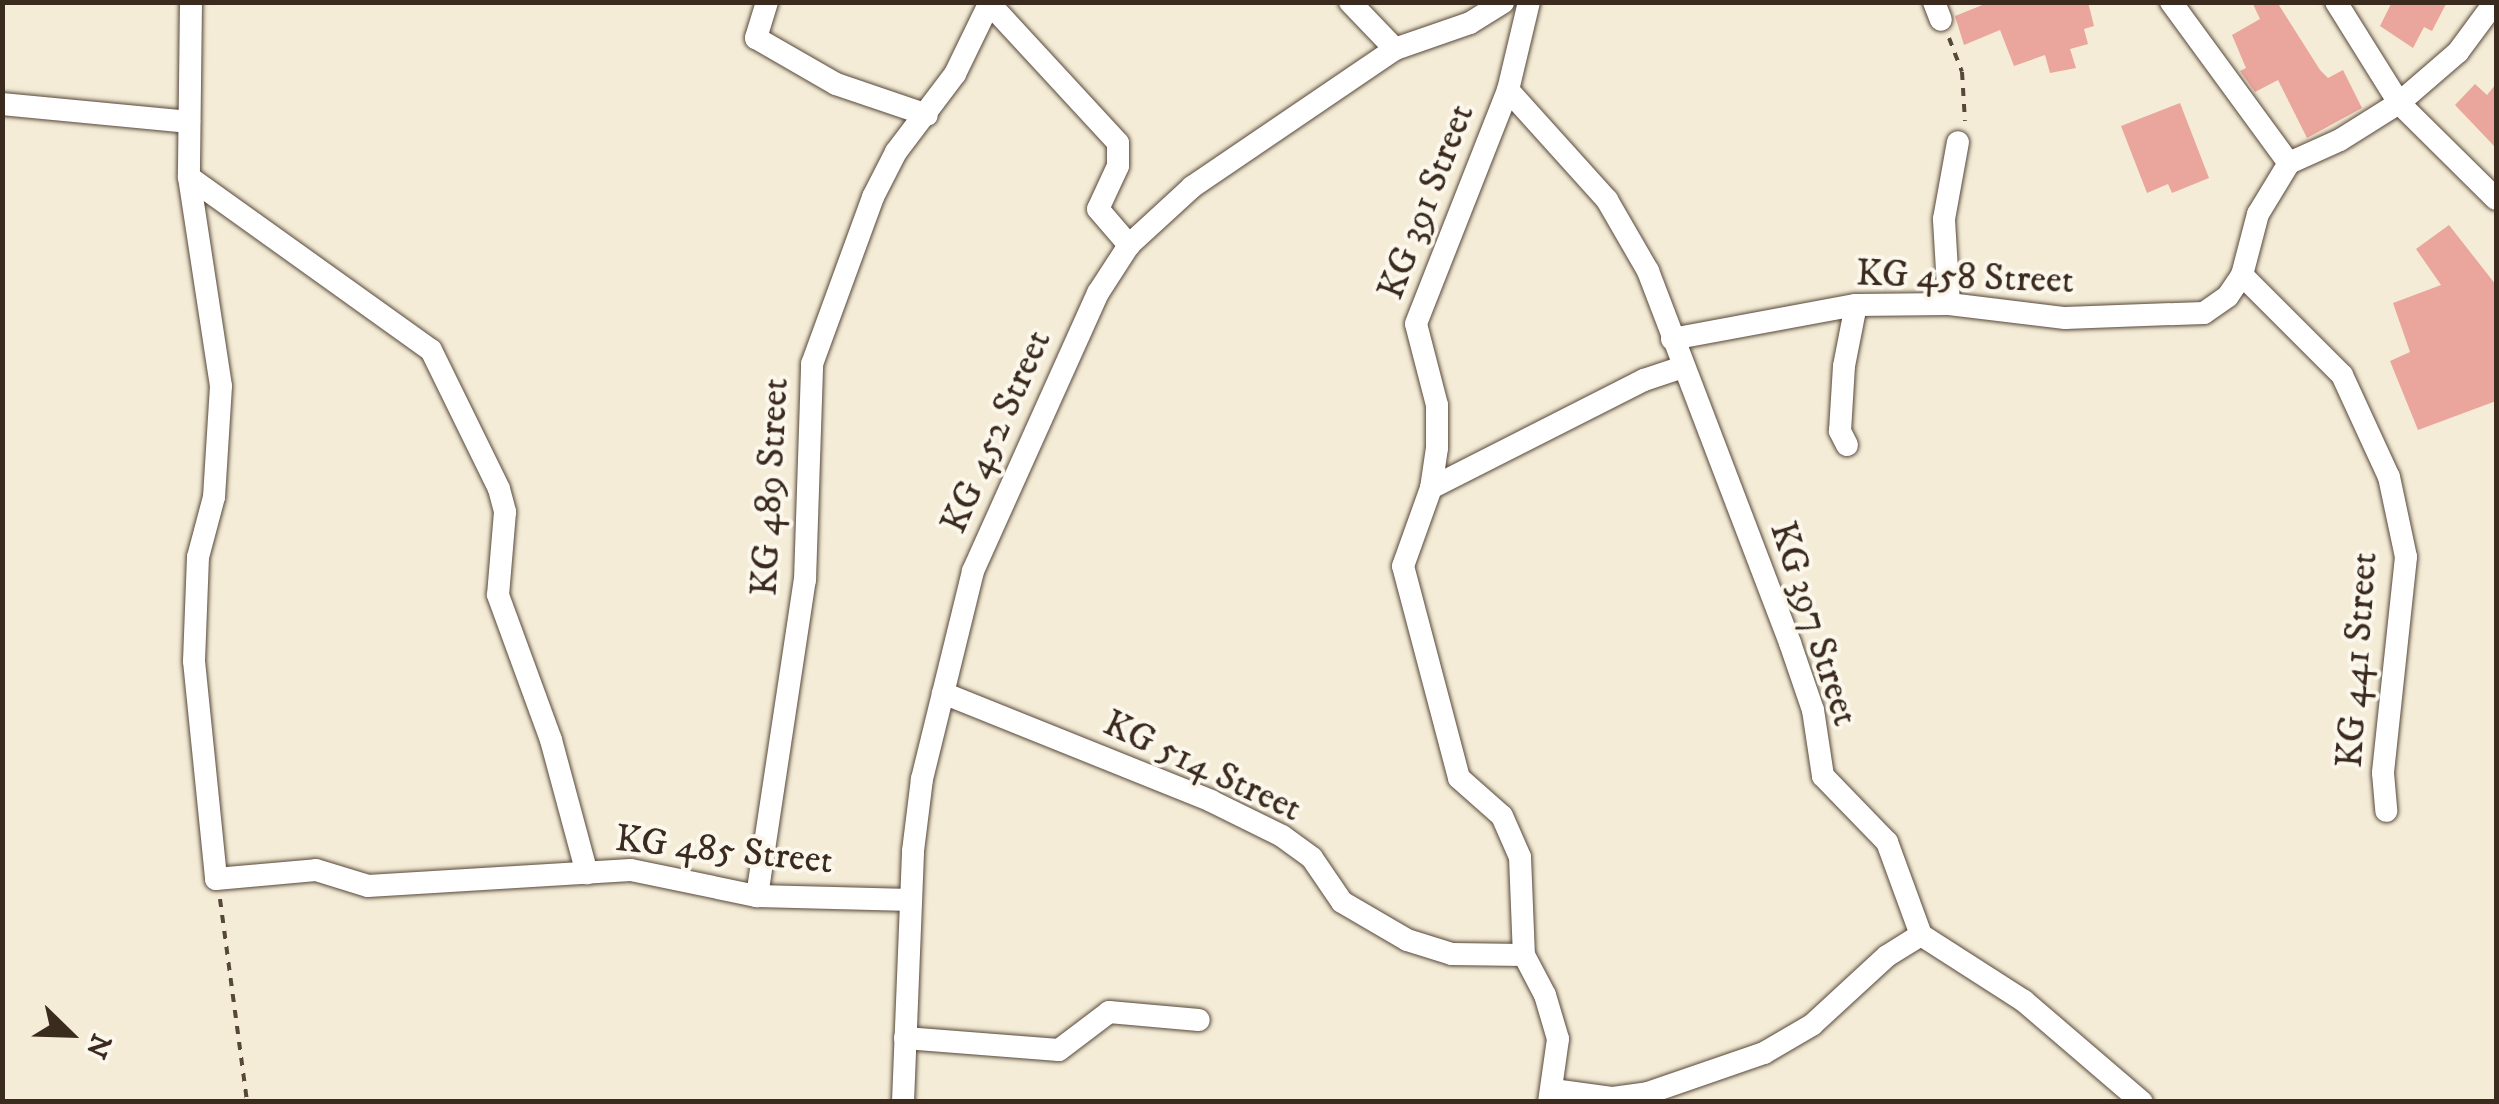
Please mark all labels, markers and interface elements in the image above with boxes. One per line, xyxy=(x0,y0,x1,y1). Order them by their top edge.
street label: KG 391 Street xyxy=(1369,98,1485,306)
street label: KG 458 Street xyxy=(1855,251,2075,305)
street label: KG 452 Street xyxy=(932,323,1062,541)
street label: KG 489 Street xyxy=(743,377,799,597)
street label: KG 397 Street xyxy=(1759,516,1867,732)
street label: KG 441 Street xyxy=(2328,551,2388,769)
street label: KG 514 Street xyxy=(1096,701,1308,833)
street label: KG 485 Street xyxy=(613,817,835,885)
north arrow xyxy=(20,984,120,1084)
text: N xyxy=(77,1028,119,1063)

